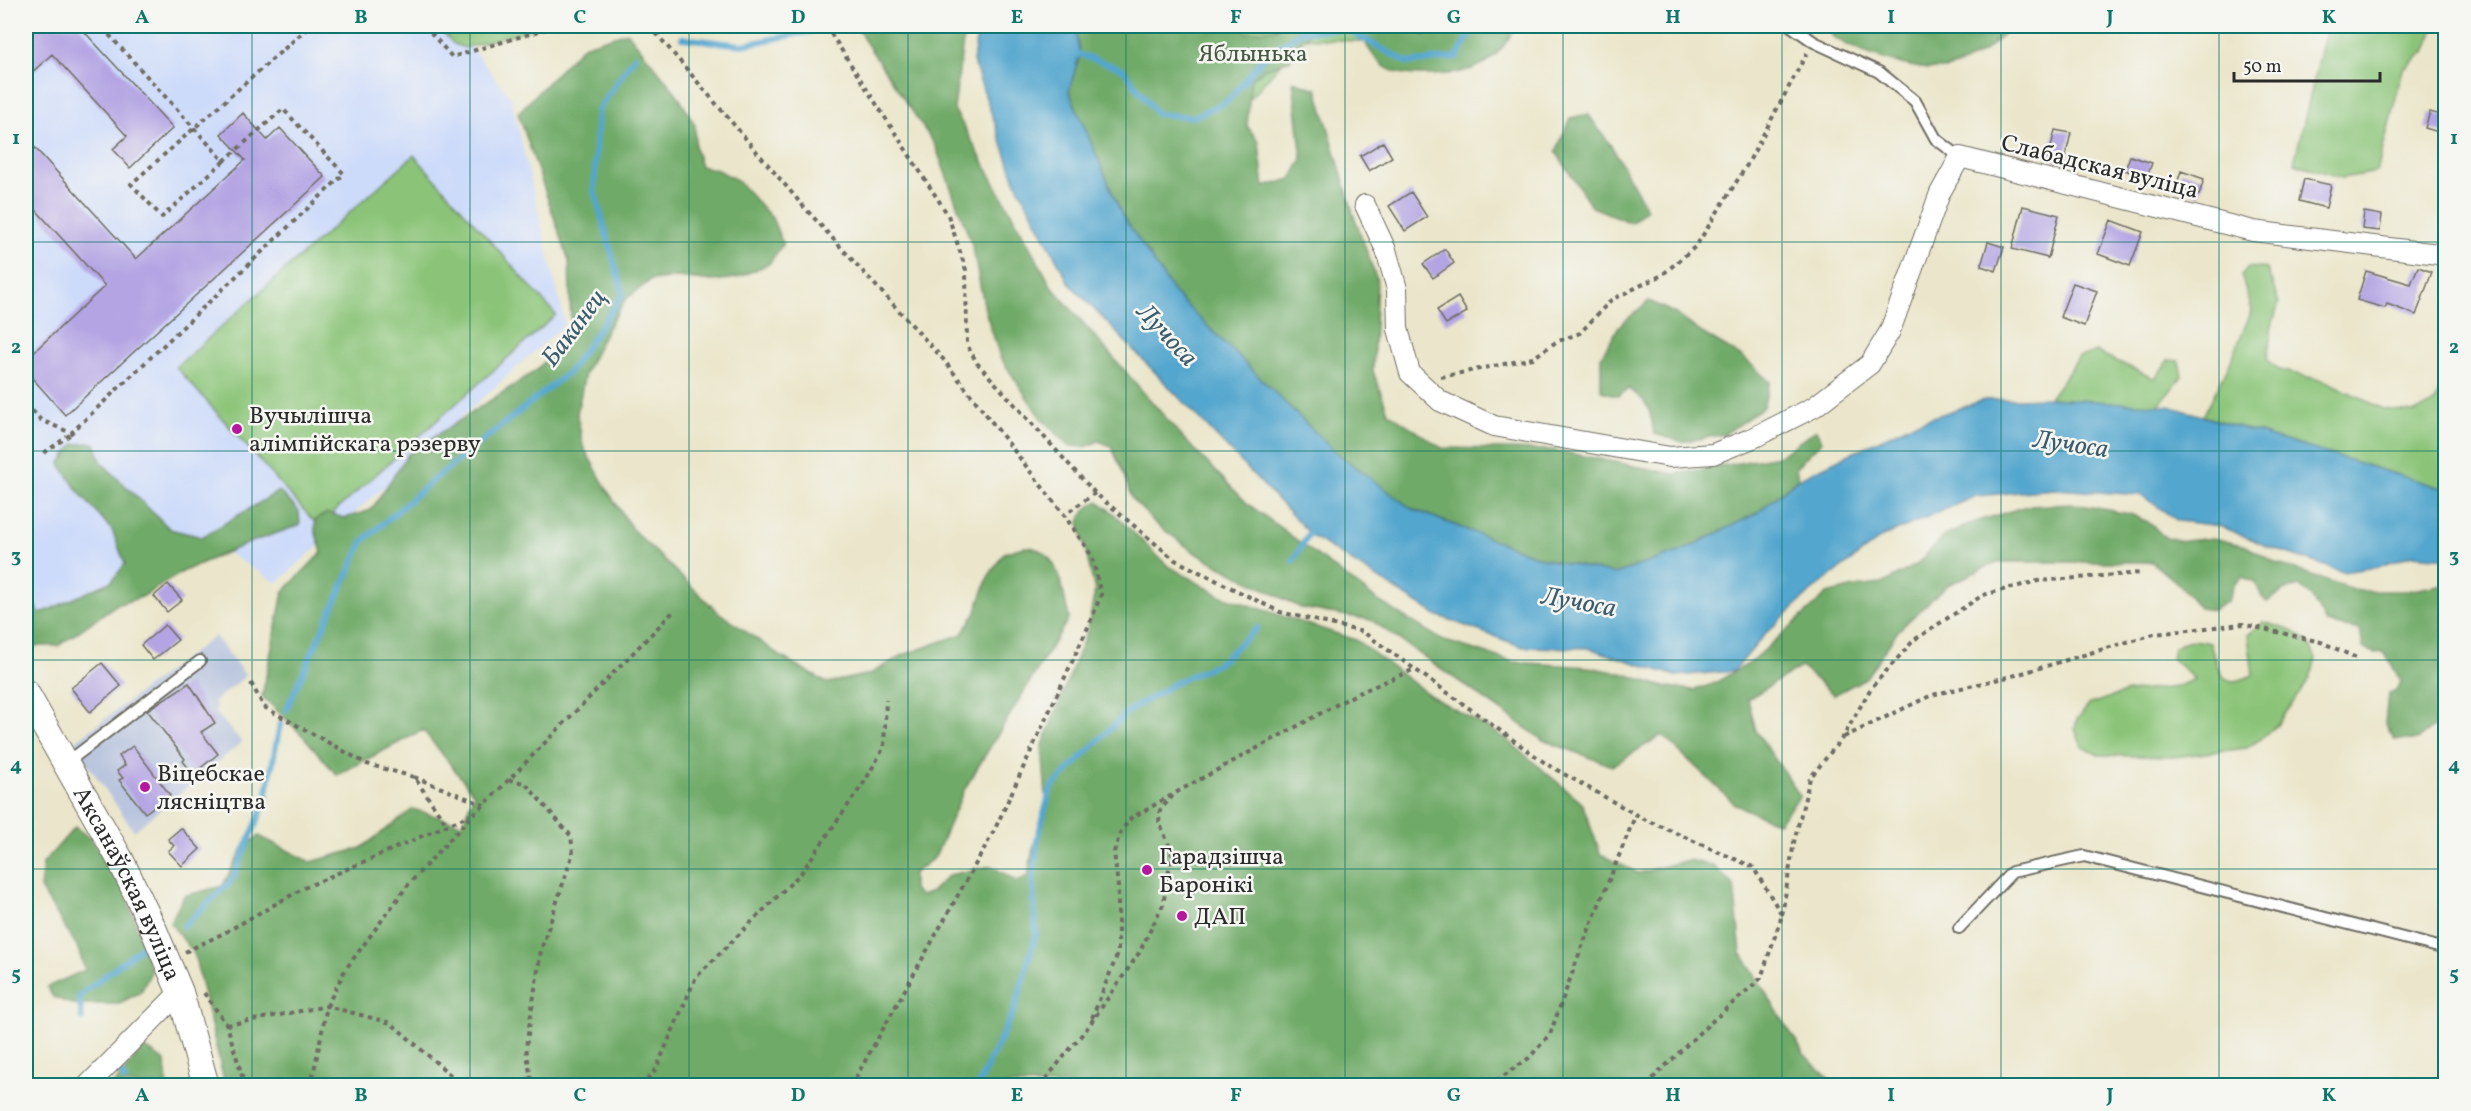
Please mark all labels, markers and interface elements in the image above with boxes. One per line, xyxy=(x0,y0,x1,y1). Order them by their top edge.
text: A xyxy=(135,4,149,32)
text: B xyxy=(354,4,368,32)
text: C xyxy=(574,4,587,32)
text: D xyxy=(791,4,805,32)
text: E xyxy=(1011,4,1023,32)
text: F xyxy=(1230,4,1242,32)
text: G xyxy=(1447,4,1461,32)
text: H xyxy=(1665,4,1681,32)
text: I xyxy=(1887,4,1895,32)
text: J xyxy=(2105,4,2114,32)
text: K xyxy=(2322,4,2337,32)
park label: Яблынька xyxy=(1198,38,1308,72)
scale bar xyxy=(2234,45,2380,83)
text: 50 m xyxy=(2243,55,2282,80)
text: 1 xyxy=(12,125,20,153)
text: 1 xyxy=(2450,125,2458,153)
street label: Слабадская вуліца xyxy=(1997,127,2202,209)
water label: Баканец xyxy=(534,282,616,374)
water label: Лучоса xyxy=(1127,295,1206,375)
text: 2 xyxy=(11,334,21,362)
text: 2 xyxy=(2449,334,2459,362)
place label: Вучылішча алімпійскага рэзерву xyxy=(249,400,481,462)
marker: Вучылішча алімпійскага рэзерву xyxy=(230,422,244,436)
water label: Лучоса xyxy=(2030,422,2111,468)
text: 3 xyxy=(11,543,21,571)
text: 3 xyxy=(2449,543,2459,571)
water label: Лучоса xyxy=(1537,578,1619,627)
text: 4 xyxy=(10,752,22,780)
text: 4 xyxy=(2448,752,2460,780)
place label: Віцебскае лясніцтва xyxy=(157,758,266,820)
marker: Віцебскае лясніцтва xyxy=(138,780,152,794)
street label: Аксанаўская вуліца xyxy=(63,781,188,987)
place label: Гарадзішча Баронікі xyxy=(1159,841,1284,903)
marker: Гарадзішча Баронікі xyxy=(1140,863,1154,877)
place label: ДАП xyxy=(1194,901,1246,935)
marker: ДАП xyxy=(1175,909,1189,923)
text: 5 xyxy=(11,961,21,989)
text: 5 xyxy=(2449,961,2459,989)
text: A xyxy=(135,1082,149,1110)
text: B xyxy=(354,1082,368,1110)
text: C xyxy=(574,1082,587,1110)
text: D xyxy=(791,1082,805,1110)
text: E xyxy=(1011,1082,1023,1110)
text: F xyxy=(1230,1082,1242,1110)
text: G xyxy=(1447,1082,1461,1110)
text: H xyxy=(1665,1082,1681,1110)
text: I xyxy=(1887,1082,1895,1110)
text: J xyxy=(2105,1082,2114,1110)
text: K xyxy=(2322,1082,2337,1110)

